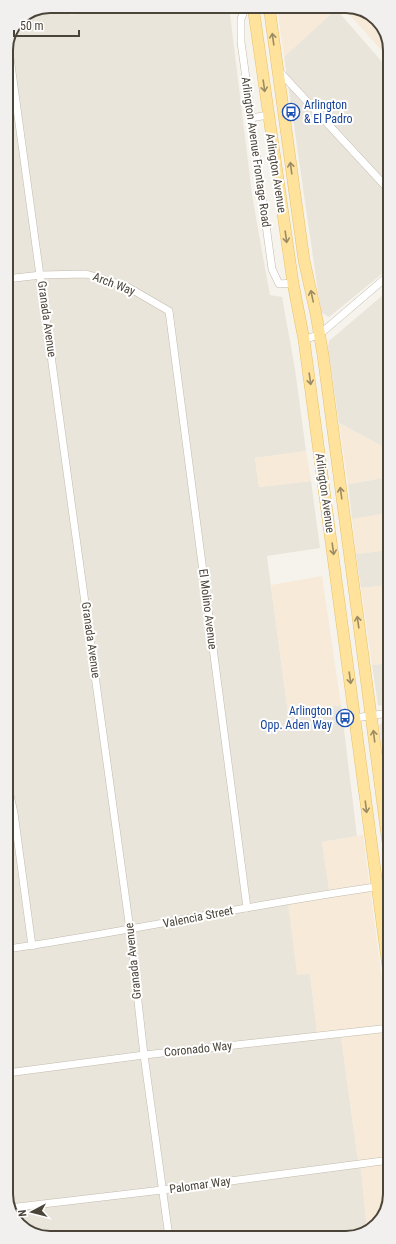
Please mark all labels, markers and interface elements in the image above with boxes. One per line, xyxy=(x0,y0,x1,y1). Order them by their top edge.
scale bar xyxy=(14,12,79,38)
text: 50 m xyxy=(20,19,44,33)
one-way arrow xyxy=(269,33,277,46)
street label: Arlington Avenue Frontage Road xyxy=(239,76,274,228)
one-way arrow xyxy=(260,79,268,92)
place label: Arlington & El Padro xyxy=(304,98,353,126)
bus stop icon: Arlington & El Padro xyxy=(281,102,301,122)
street label: Arlington Avenue xyxy=(263,132,289,214)
one-way arrow xyxy=(287,161,295,174)
one-way arrow xyxy=(282,230,290,243)
street label: Arch Way xyxy=(91,270,137,298)
street label: Granada Avenue xyxy=(35,280,59,358)
one-way arrow xyxy=(308,290,316,303)
one-way arrow xyxy=(306,372,313,385)
street label: Arlington Avenue xyxy=(312,452,338,534)
one-way arrow xyxy=(337,487,345,500)
one-way arrow xyxy=(329,542,336,555)
street label: El Molino Avenue xyxy=(196,568,220,651)
street label: Granada Avenue xyxy=(79,601,103,679)
one-way arrow xyxy=(354,616,362,629)
one-way arrow xyxy=(346,671,354,684)
place label: Arlington Opp. Aden Way xyxy=(260,704,332,732)
bus stop icon: Arlington Opp. Aden Way xyxy=(335,708,355,728)
one-way arrow xyxy=(370,730,377,743)
one-way arrow xyxy=(362,800,370,813)
street label: Valencia Street xyxy=(162,903,235,931)
street label: Granada Avenue xyxy=(122,922,144,1000)
street label: Coronado Way xyxy=(163,1038,233,1060)
street label: Palomar Way xyxy=(168,1174,232,1196)
north arrow xyxy=(12,1192,52,1232)
text: N xyxy=(16,1209,29,1217)

